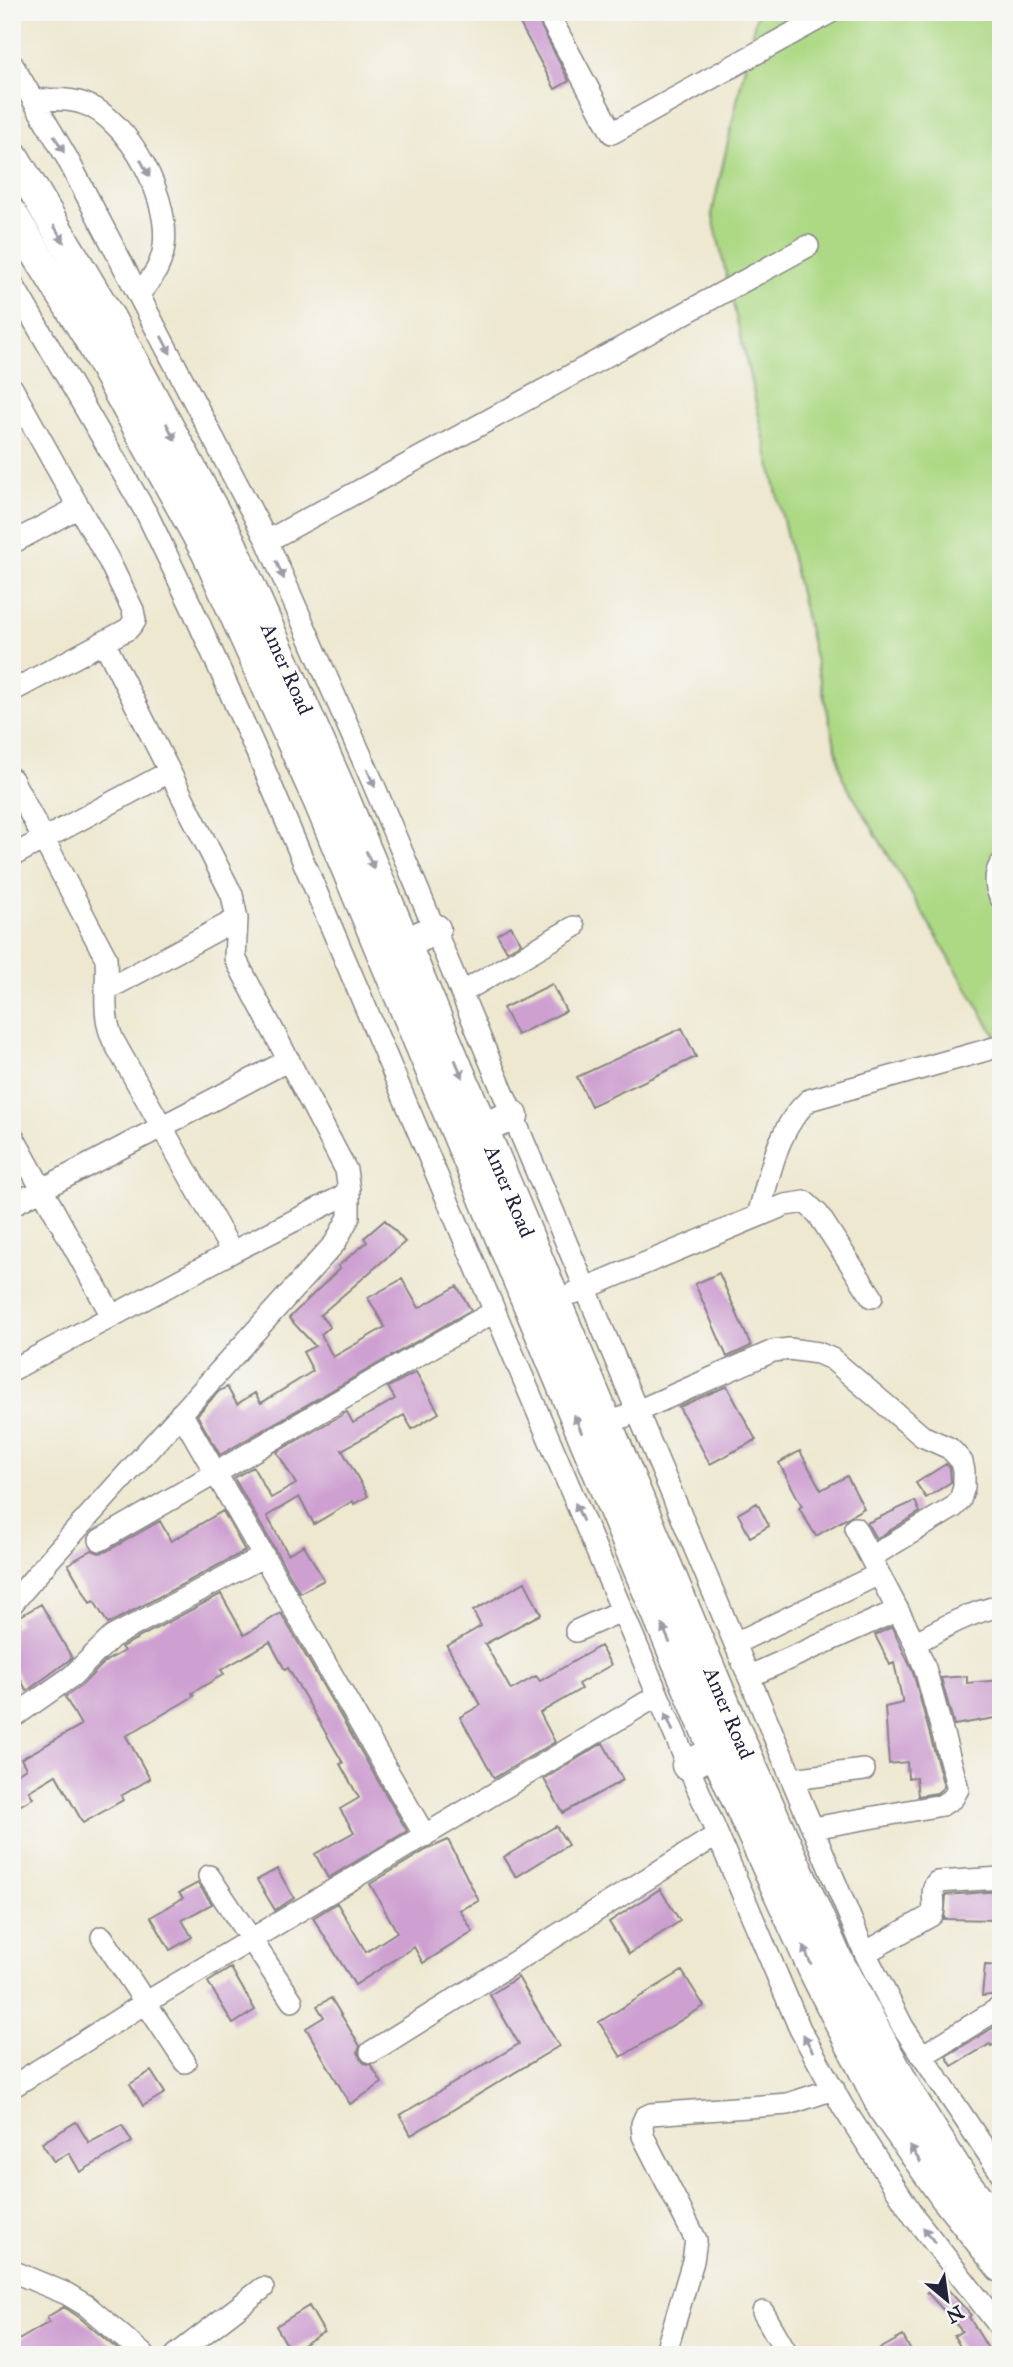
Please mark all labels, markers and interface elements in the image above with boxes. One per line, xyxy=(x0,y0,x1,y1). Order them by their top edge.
one-way arrow xyxy=(53,134,65,154)
one-way arrow xyxy=(139,158,151,178)
one-way arrow xyxy=(53,224,66,243)
one-way arrow xyxy=(160,335,171,355)
one-way arrow xyxy=(165,422,177,442)
one-way arrow xyxy=(274,559,285,580)
street label: Amer Road xyxy=(255,618,319,719)
one-way arrow xyxy=(365,768,377,788)
one-way arrow xyxy=(364,850,376,870)
one-way arrow xyxy=(454,1059,465,1080)
street label: Amer Road xyxy=(478,1140,540,1242)
one-way arrow xyxy=(573,1413,584,1434)
one-way arrow xyxy=(574,1502,585,1523)
one-way arrow xyxy=(660,1624,672,1644)
street label: Amer Road xyxy=(697,1662,760,1764)
one-way arrow xyxy=(663,1711,674,1732)
one-way arrow xyxy=(801,1944,812,1965)
one-way arrow xyxy=(802,2033,814,2052)
one-way arrow xyxy=(908,2145,922,2163)
one-way arrow xyxy=(922,2226,936,2244)
north arrow xyxy=(912,2266,982,2336)
text: N xyxy=(942,2300,968,2328)

